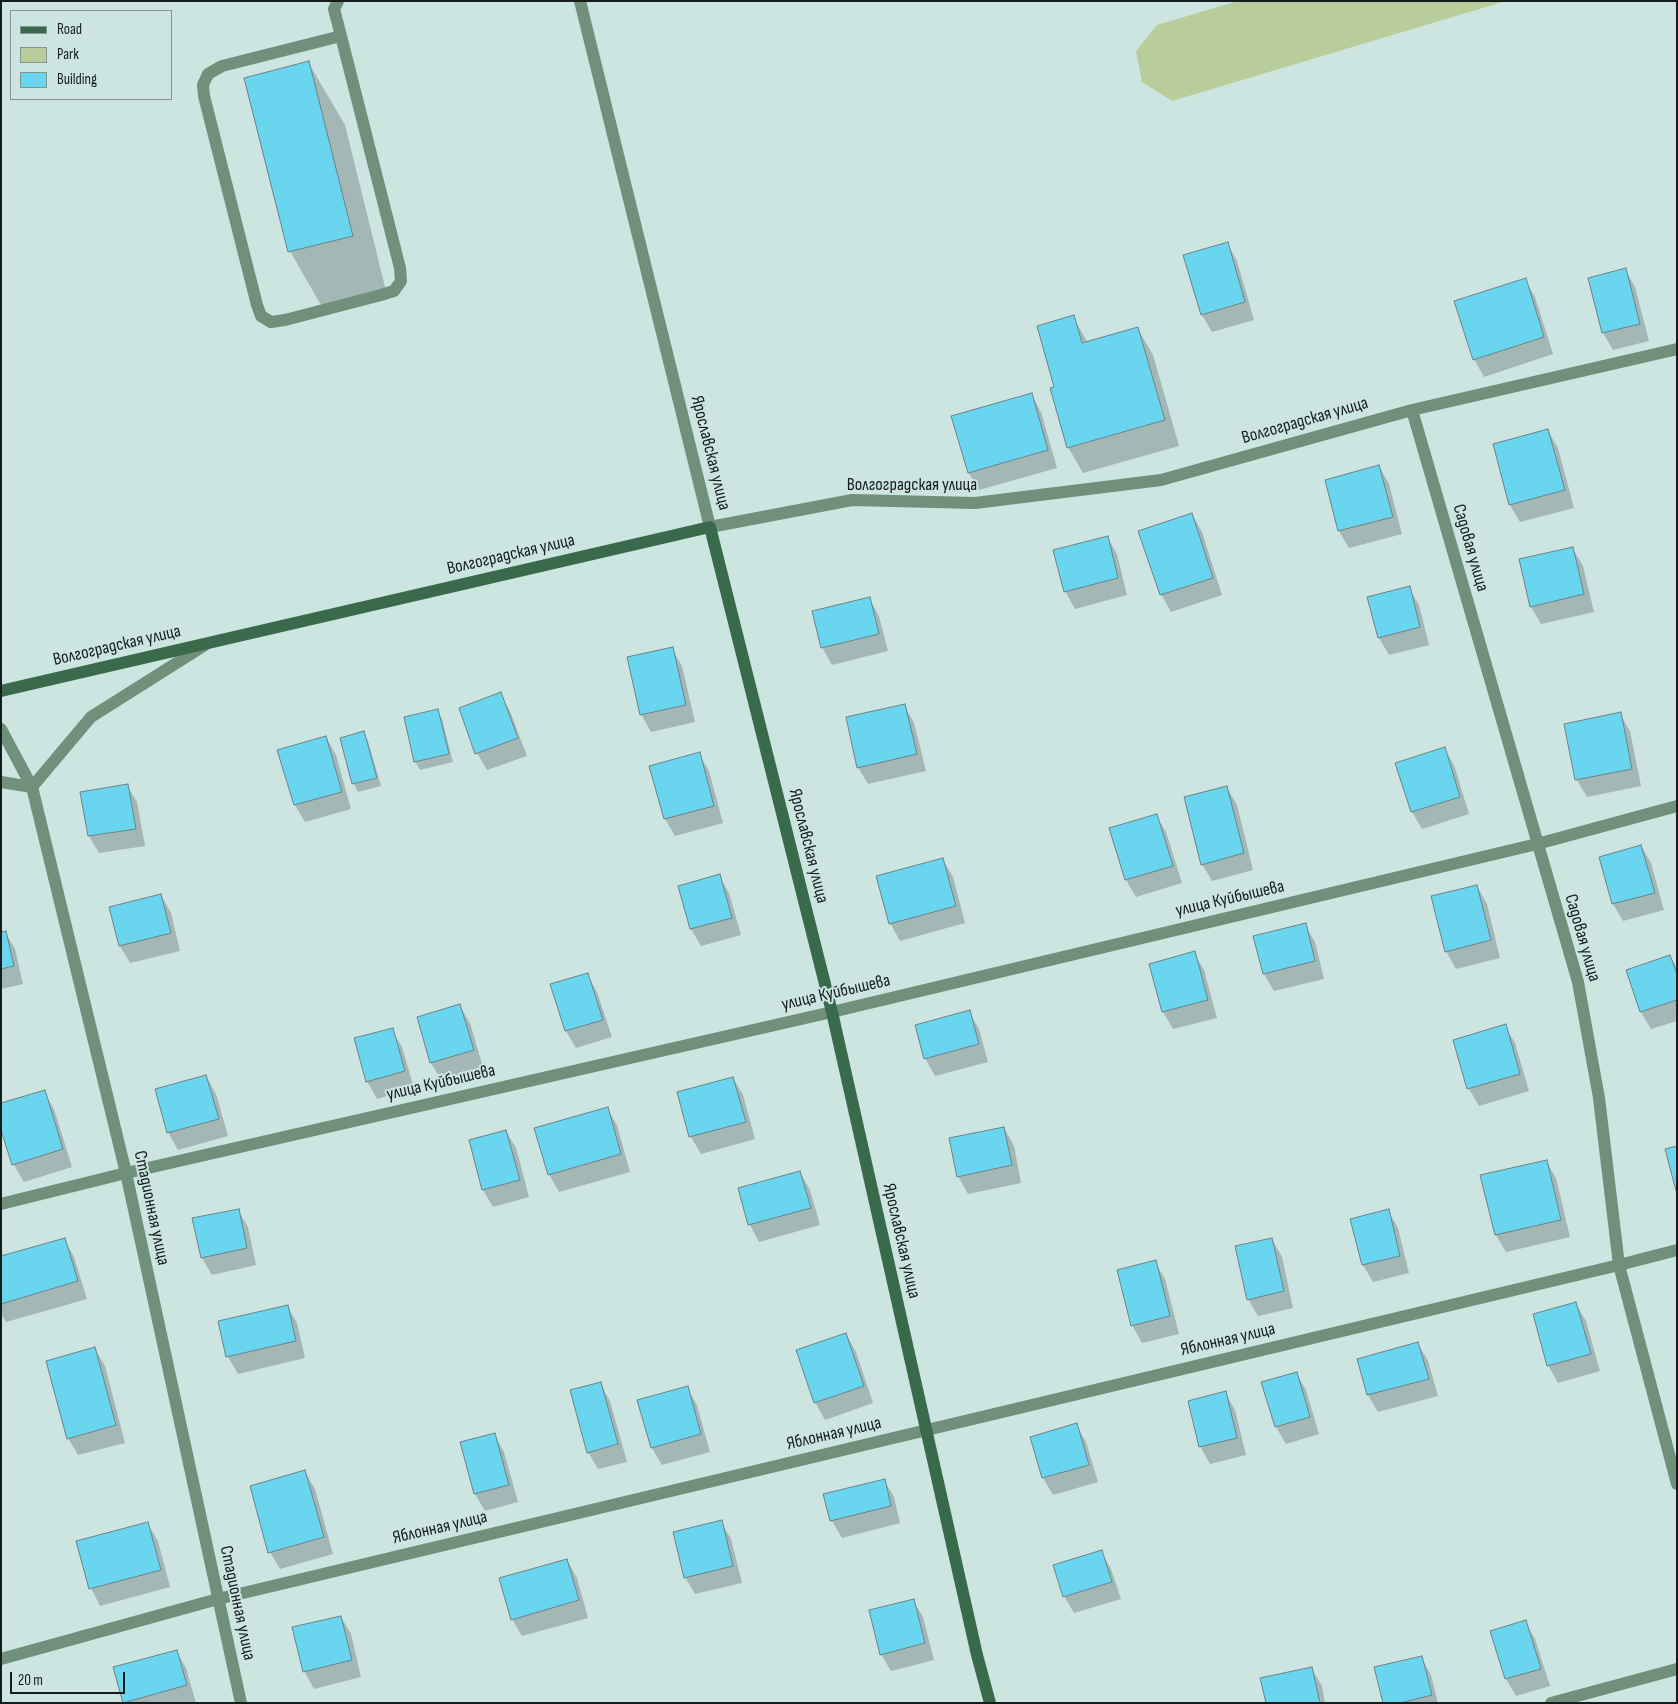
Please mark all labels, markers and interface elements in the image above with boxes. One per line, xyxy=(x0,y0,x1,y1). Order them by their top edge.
legend xyxy=(10,10,172,100)
text: Road xyxy=(57,20,82,39)
text: Park xyxy=(57,45,79,64)
text: Building xyxy=(57,70,97,89)
street label: Ярославская улица xyxy=(685,393,735,513)
street label: Волгоградская улица xyxy=(1239,393,1371,449)
street label: Волгоградская улица xyxy=(847,474,977,496)
street label: Садовая улица xyxy=(1447,502,1493,594)
street label: Волгоградская улица xyxy=(445,530,577,580)
street label: Волгоградская улица xyxy=(51,621,183,671)
street label: Ярославская улица xyxy=(783,786,833,906)
street label: улица Куйбышева xyxy=(1173,876,1287,922)
street label: Садовая улица xyxy=(1559,892,1605,984)
street label: улица Куйбышева xyxy=(779,970,893,1016)
street label: улица Куйбышева xyxy=(384,1060,498,1106)
street label: Стадионная улица xyxy=(128,1149,174,1267)
street label: Ярославская улица xyxy=(877,1181,925,1301)
street label: Яблонная улица xyxy=(1179,1319,1277,1361)
street label: Яблонная улица xyxy=(785,1413,883,1455)
street label: Яблонная улица xyxy=(391,1507,489,1549)
street label: Стадионная улица xyxy=(214,1544,260,1662)
scale bar xyxy=(12,1662,128,1694)
text: 20 m xyxy=(18,1671,43,1690)

